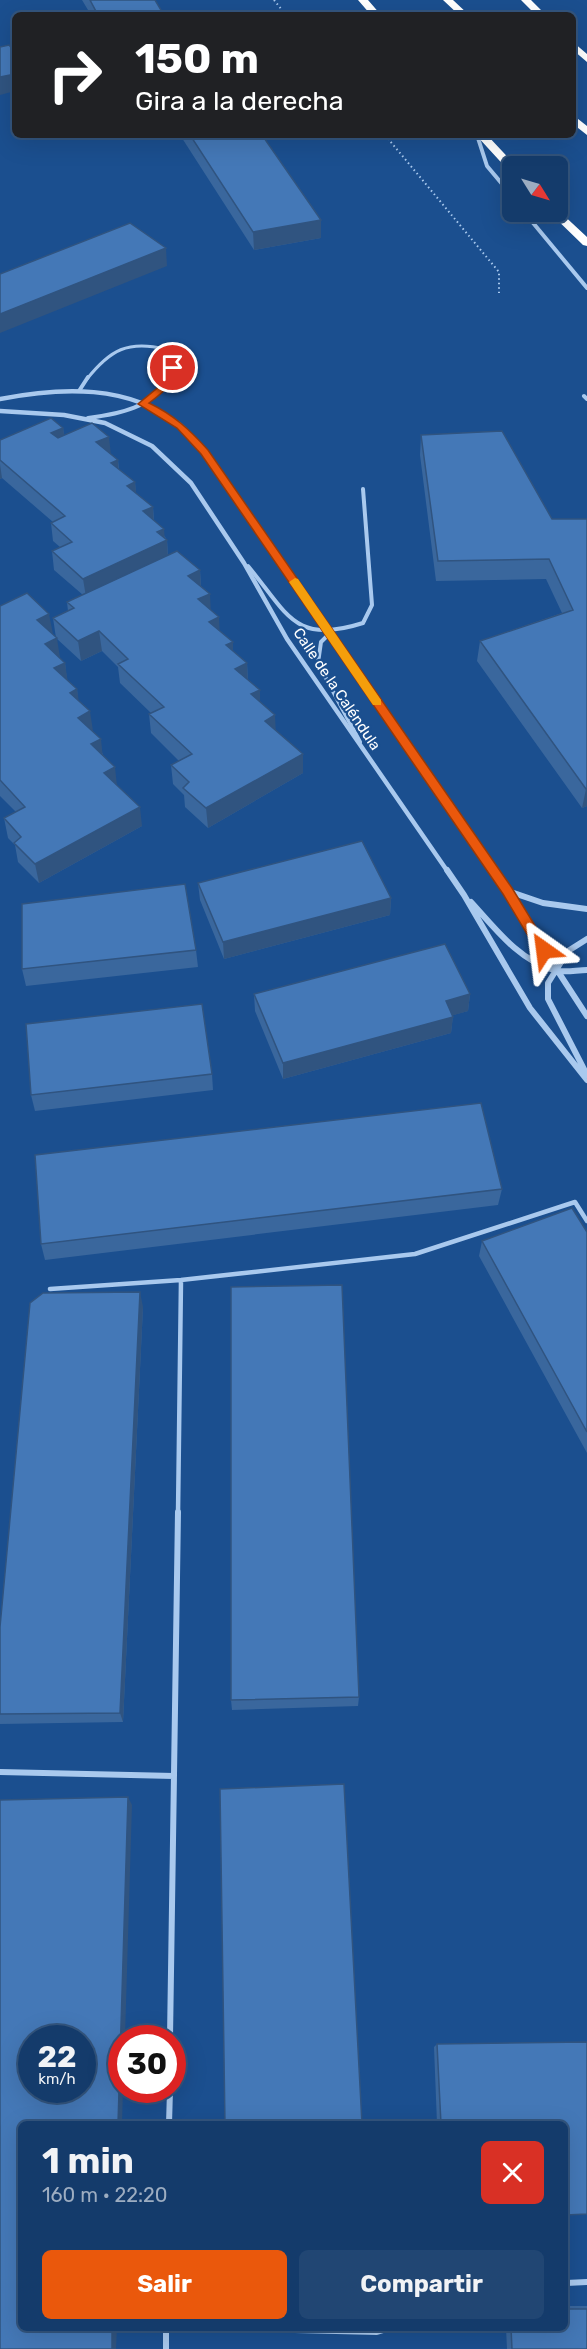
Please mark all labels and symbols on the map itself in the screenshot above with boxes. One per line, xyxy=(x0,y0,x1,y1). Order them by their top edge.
north arrow xyxy=(502,156,568,222)
pin xyxy=(147,342,198,393)
street label: Calle de la Caléndula xyxy=(289,624,385,754)
position arrow xyxy=(512,918,576,982)
speed limit sign: 30 xyxy=(108,2025,186,2103)

